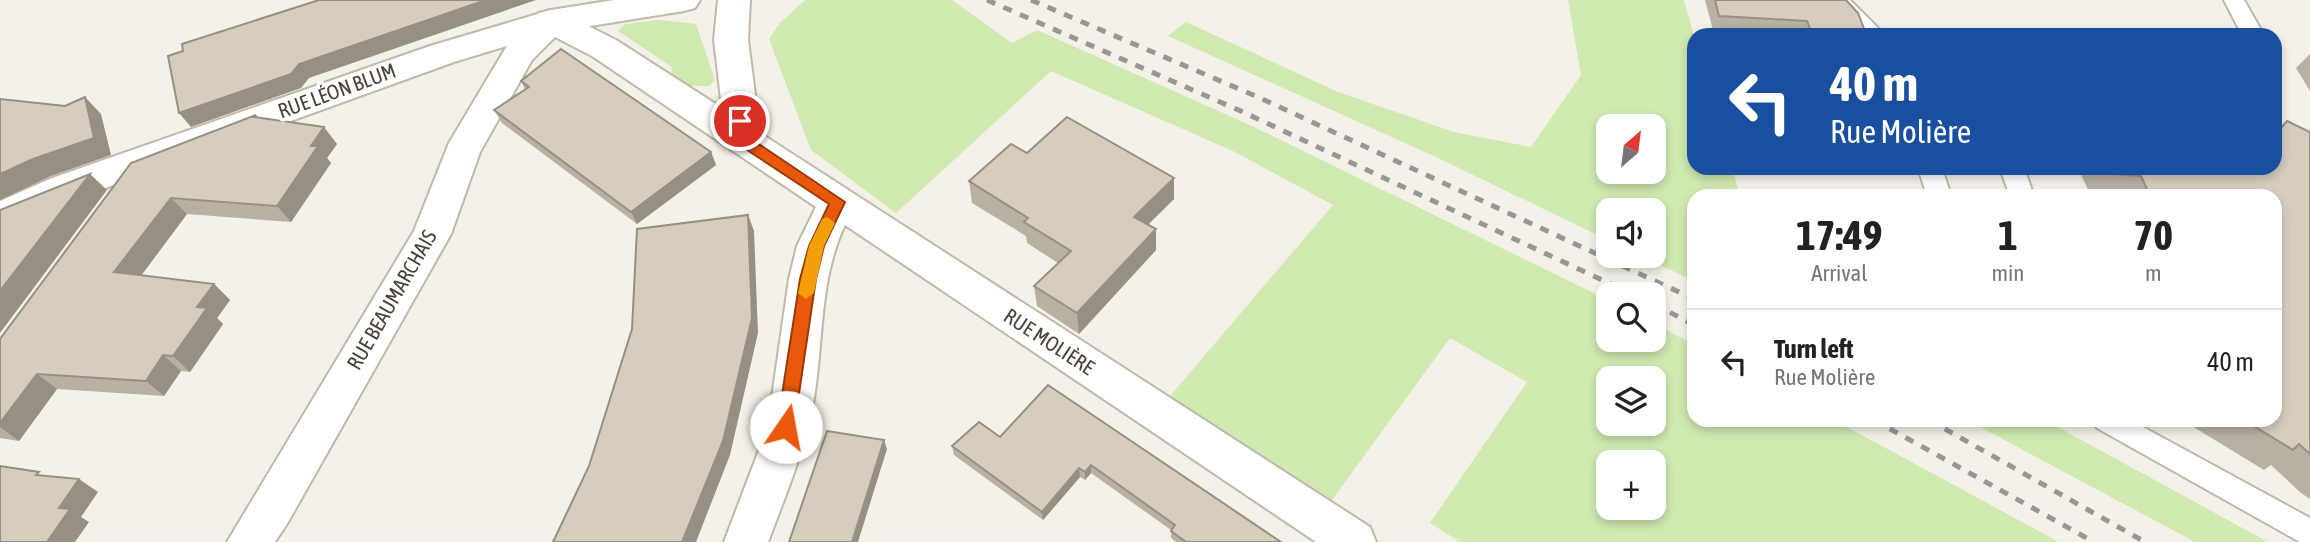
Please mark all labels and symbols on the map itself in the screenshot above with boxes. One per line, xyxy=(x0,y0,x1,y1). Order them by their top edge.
street label: RUE LÉON BLUM xyxy=(274,58,399,123)
pin xyxy=(710,91,770,151)
north arrow xyxy=(1596,114,1666,184)
street label: RUE BEAUMARCHAIS xyxy=(341,225,441,374)
street label: RUE MOLIÈRE xyxy=(1000,303,1099,379)
position arrow xyxy=(749,390,823,464)

